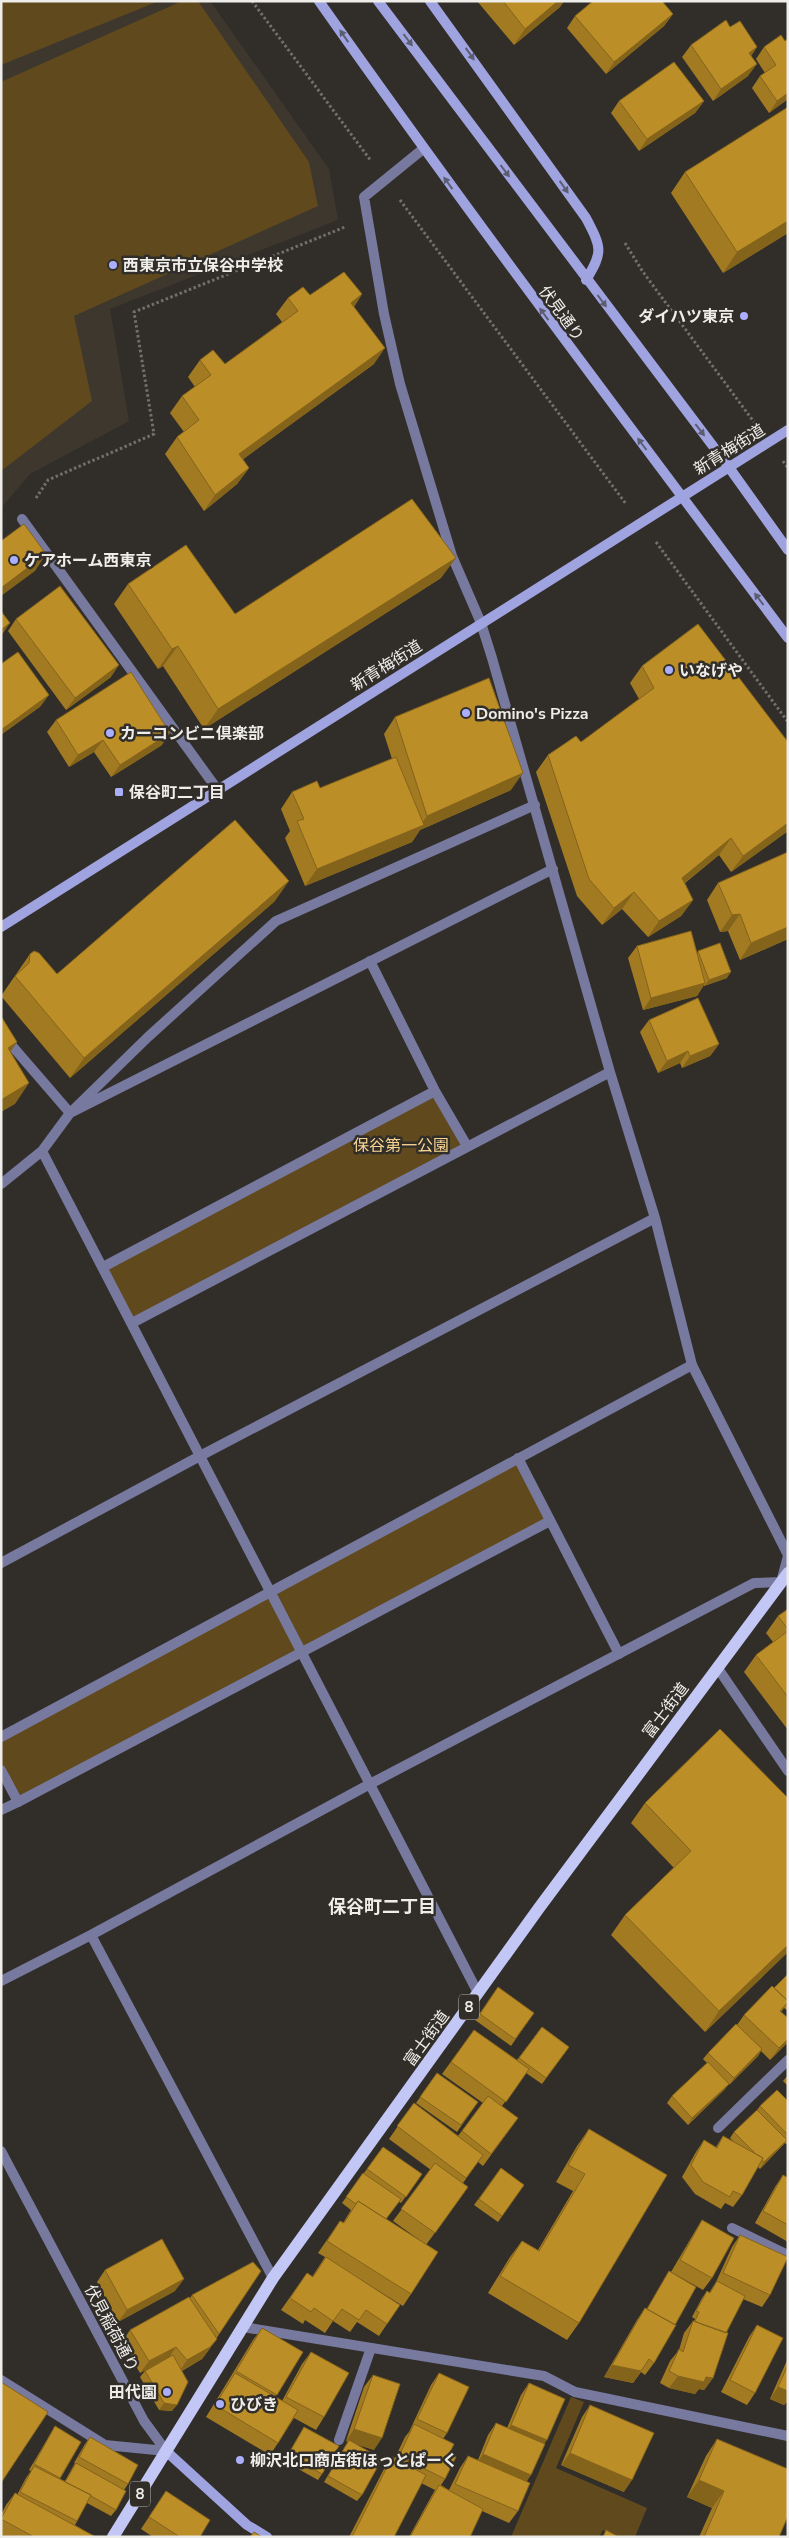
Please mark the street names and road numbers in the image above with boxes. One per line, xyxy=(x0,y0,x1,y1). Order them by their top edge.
street label: 伏見通り xyxy=(533,281,589,346)
street label: 新青梅街道 xyxy=(690,419,769,480)
street label: 新青梅街道 xyxy=(347,635,426,696)
street label: 富士街道 xyxy=(638,1678,694,1743)
road number: 8 xyxy=(459,1994,479,2020)
street label: 富士街道 xyxy=(399,2006,455,2071)
street label: 伏見稲荷通り xyxy=(79,2281,143,2376)
road number: 8 xyxy=(130,2482,150,2506)

